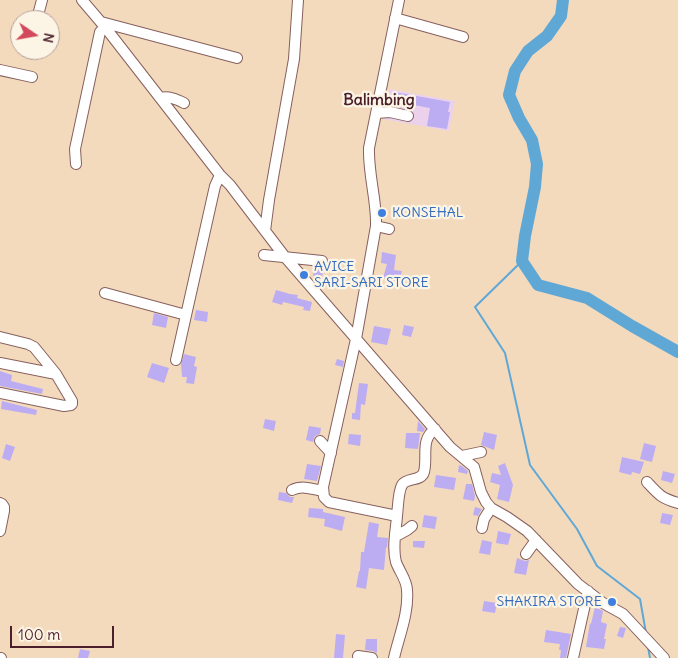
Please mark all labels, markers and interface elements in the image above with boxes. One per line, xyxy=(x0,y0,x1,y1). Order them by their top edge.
north arrow xyxy=(10,10,60,60)
text: N xyxy=(39,31,59,45)
district label: Balimbing xyxy=(343,90,415,110)
place label: KONSEHAL xyxy=(392,205,463,221)
marker: KONSEHAL xyxy=(376,207,388,219)
place label: AVICE SARI-SARI STORE xyxy=(314,259,429,292)
marker: AVICE SARI-SARI STORE xyxy=(298,269,310,281)
place label: SHAKIRA STORE xyxy=(497,594,602,610)
marker: SHAKIRA STORE xyxy=(606,596,618,608)
scale bar xyxy=(12,616,116,648)
text: 100 m xyxy=(18,625,60,644)

